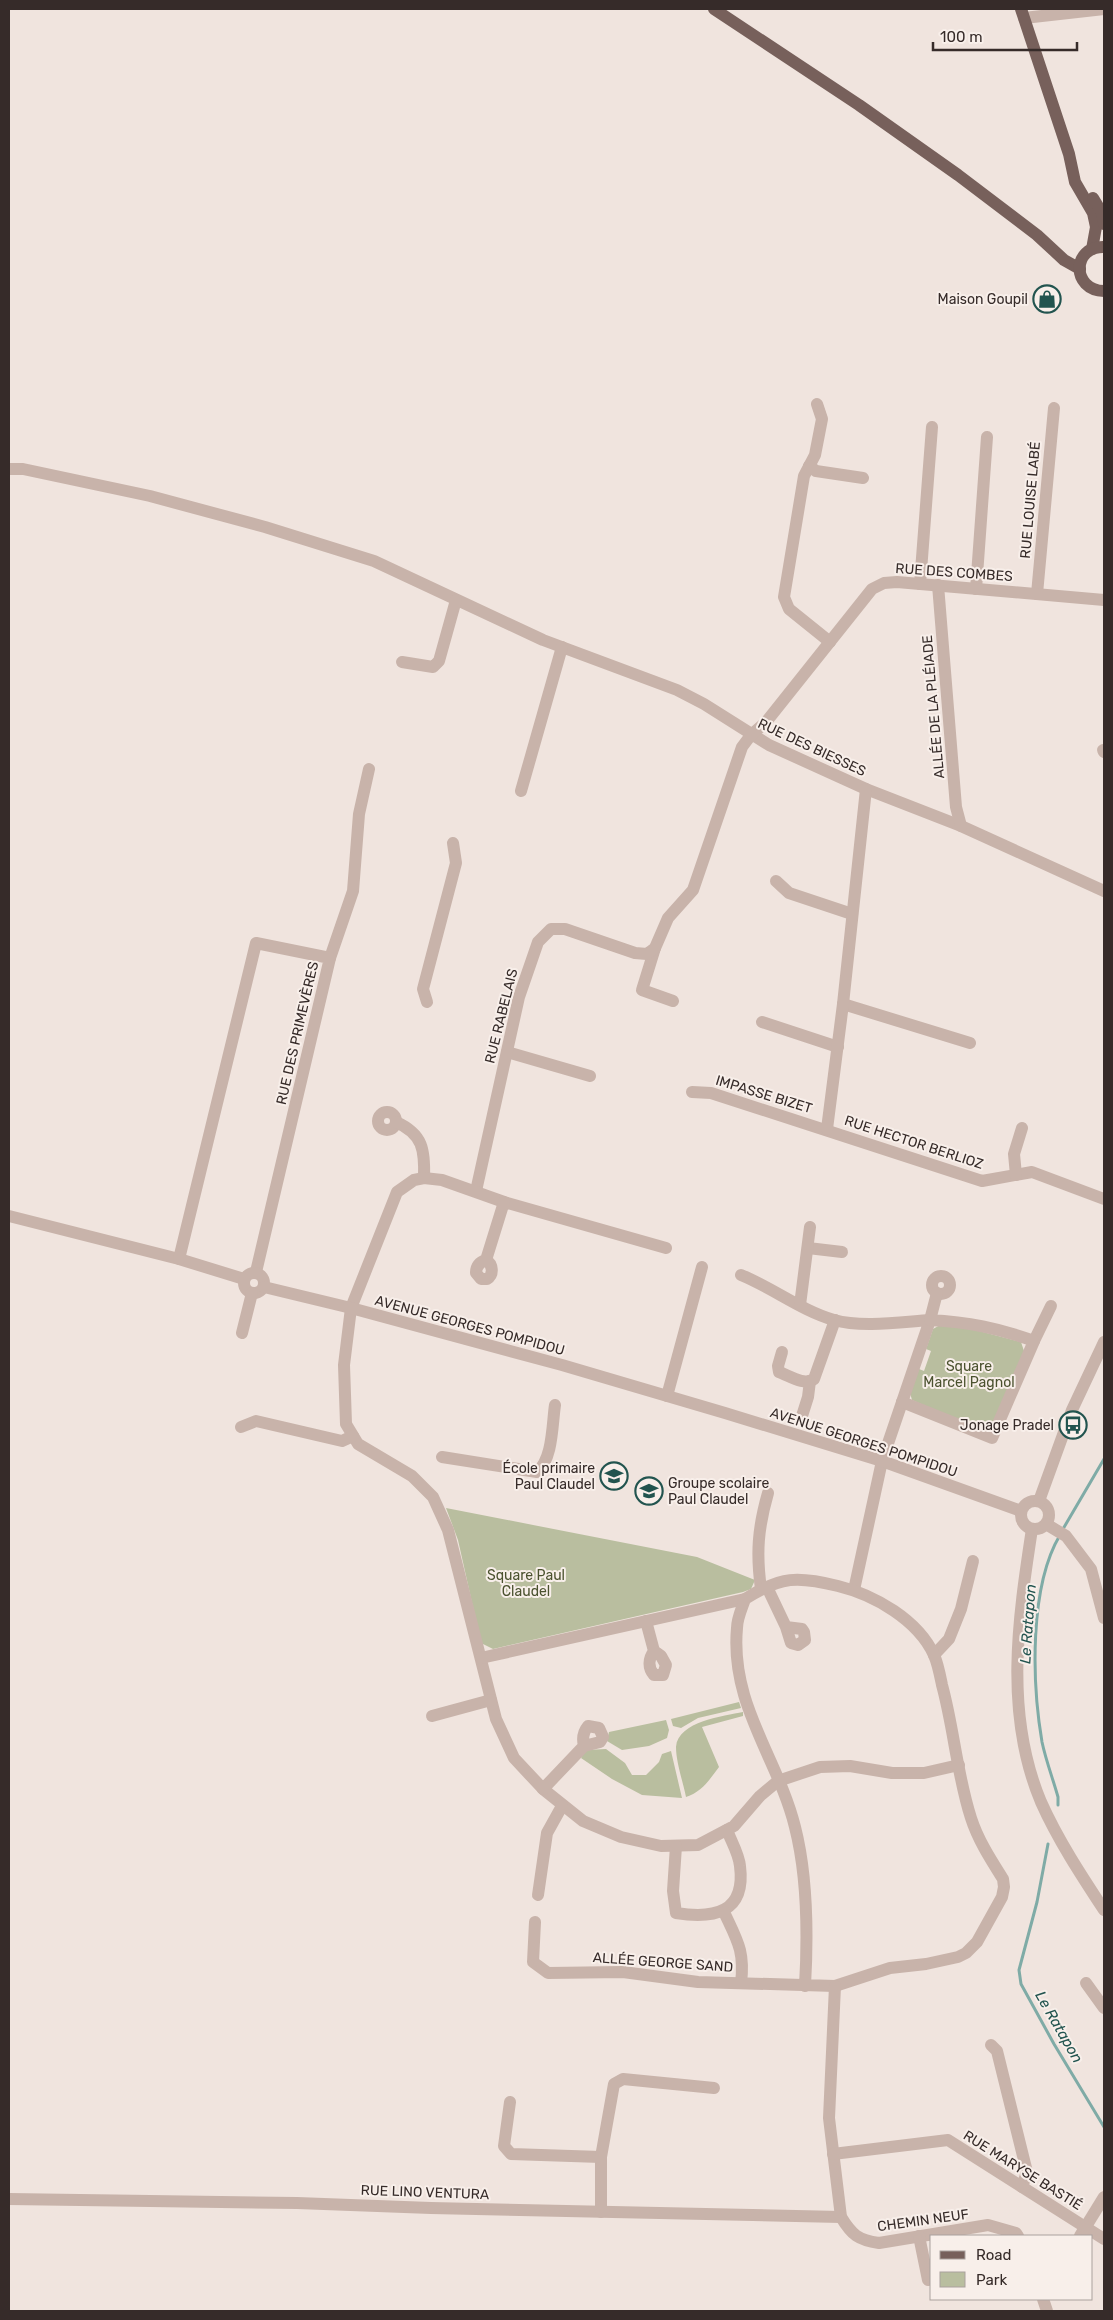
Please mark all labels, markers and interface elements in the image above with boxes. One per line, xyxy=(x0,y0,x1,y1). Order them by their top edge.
scale bar xyxy=(933,20,1077,52)
text: 100 m xyxy=(940,28,982,46)
shop icon: Maison Goupil xyxy=(1032,284,1062,314)
place label: Maison Goupil xyxy=(938,291,1028,308)
street label: RUE LOUISE LABÉ xyxy=(1016,441,1044,559)
street label: RUE DES COMBES xyxy=(895,560,1014,585)
street label: ALLÉE DE LA PLÉIADE xyxy=(918,634,948,780)
street label: RUE DES BIESSES xyxy=(755,715,869,780)
street label: RUE DES PRIMEVÈRES xyxy=(272,959,322,1106)
street label: RUE RABELAIS xyxy=(481,967,522,1065)
street label: IMPASSE BIZET xyxy=(714,1072,814,1117)
street label: RUE HECTOR BERLIOZ xyxy=(842,1112,985,1173)
street label: AVENUE GEORGES POMPIDOU xyxy=(373,1292,567,1359)
park label: Square Marcel Pagnol xyxy=(923,1358,1015,1391)
street label: AVENUE GEORGES POMPIDOU xyxy=(768,1404,960,1481)
bus stop icon: Jonage Pradel xyxy=(1058,1410,1088,1440)
place label: Jonage Pradel xyxy=(960,1417,1054,1434)
place label: École primaire Paul Claudel xyxy=(503,1459,595,1493)
school or university icon: École primaire Paul Claudel xyxy=(599,1461,629,1491)
place label: Groupe scolaire Paul Claudel xyxy=(668,1475,769,1508)
school or university icon: Groupe scolaire Paul Claudel xyxy=(634,1476,664,1506)
park label: Square Paul Claudel xyxy=(487,1567,565,1600)
water label: Le Ratapon xyxy=(1016,1583,1040,1665)
street label: ALLÉE GEORGE SAND xyxy=(592,1948,734,1976)
water label: Le Ratapon xyxy=(1031,1988,1087,2066)
street label: RUE MARYSE BASTIÉ xyxy=(960,2126,1086,2214)
street label: RUE LINO VENTURA xyxy=(360,2182,490,2203)
street label: CHEMIN NEUF xyxy=(876,2206,970,2235)
legend xyxy=(930,2235,1093,2300)
text: Road xyxy=(976,2246,1012,2264)
text: Park xyxy=(976,2271,1007,2289)

